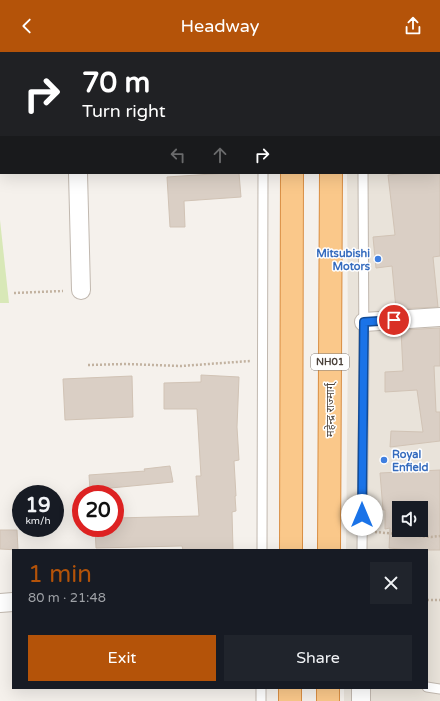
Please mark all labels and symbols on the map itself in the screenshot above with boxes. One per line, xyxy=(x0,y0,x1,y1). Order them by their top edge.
place label: Mitsubishi Motors xyxy=(316,247,371,273)
marker: Mitsubishi Motors xyxy=(373,254,383,264)
pin xyxy=(377,303,411,337)
road number: NH01 xyxy=(311,354,349,370)
street label: महेन्द्र राज्मार्ग् xyxy=(324,381,337,437)
place label: Royal Enfield xyxy=(392,448,428,474)
marker: Royal Enfield xyxy=(379,455,389,465)
speed limit sign: 20 xyxy=(72,485,124,537)
position arrow xyxy=(341,494,383,536)

